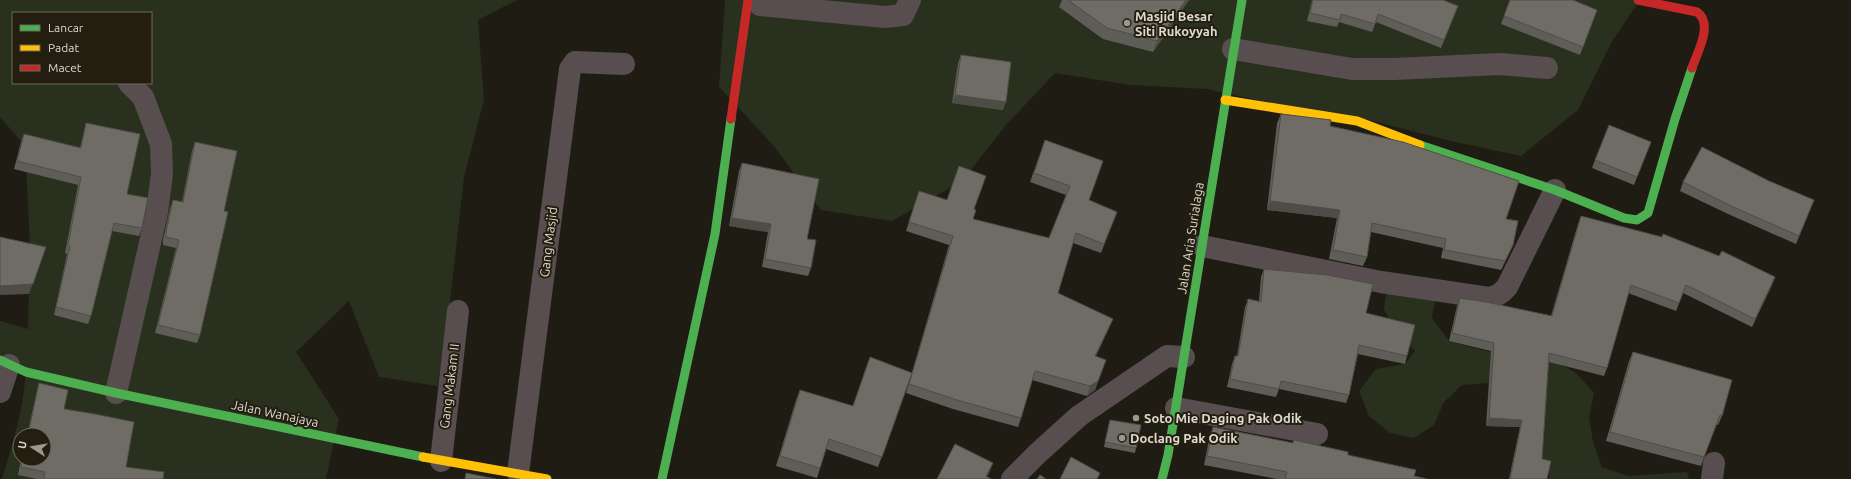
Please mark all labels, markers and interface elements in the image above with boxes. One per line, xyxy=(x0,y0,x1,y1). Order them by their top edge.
place label: Masjid Besar Siti Rukoyyah xyxy=(1135,9,1218,38)
legend xyxy=(12,12,152,84)
marker: Masjid Besar Siti Rukoyyah xyxy=(1122,18,1132,28)
text: Lancar xyxy=(48,21,84,34)
text: Padat xyxy=(48,41,79,54)
text: Macet xyxy=(48,61,82,74)
street label: Jalan Aria Surialaga xyxy=(1174,181,1206,295)
street label: Gang Masjid xyxy=(537,206,559,278)
street label: Gang Makam II xyxy=(437,343,461,429)
street label: Jalan Wanajaya xyxy=(230,397,320,429)
place label: Soto Mie Daging Pak Odik xyxy=(1144,411,1302,425)
marker: Soto Mie Daging Pak Odik xyxy=(1131,413,1141,423)
north arrow xyxy=(12,427,52,467)
place label: Doclang Pak Odik xyxy=(1130,431,1238,445)
marker: Doclang Pak Odik xyxy=(1117,433,1127,443)
text: U xyxy=(16,440,29,450)

